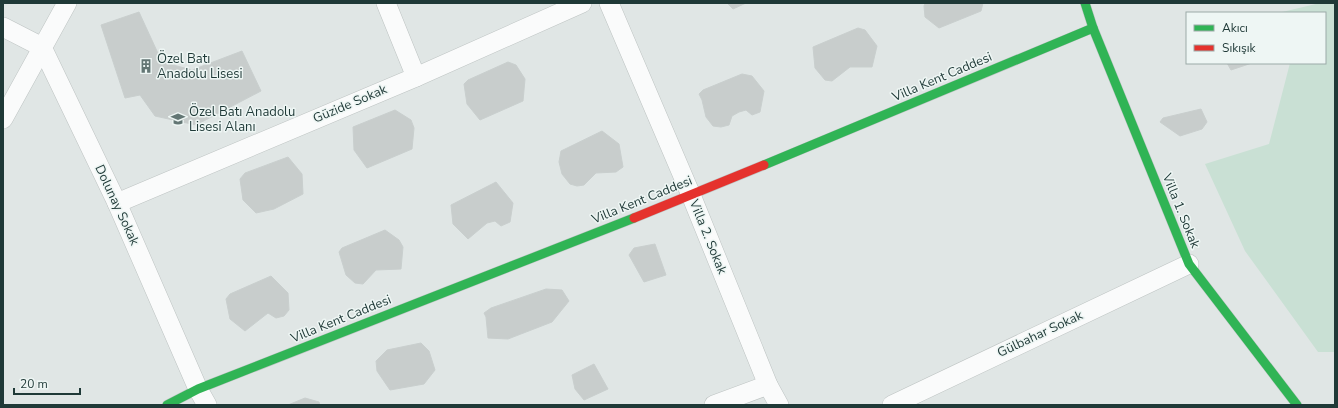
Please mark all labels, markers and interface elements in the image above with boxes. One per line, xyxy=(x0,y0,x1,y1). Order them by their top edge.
legend xyxy=(1186,12,1326,64)
text: Akıcı xyxy=(1222,20,1248,36)
text: Sıkışık xyxy=(1222,40,1257,56)
street label: Villa Kent Caddesi xyxy=(888,48,995,107)
place label: Özel Batı Anadolu Lisesi xyxy=(157,49,243,83)
building icon: Özel Batı Anadolu Lisesi xyxy=(138,58,154,74)
street label: Güzide Sokak xyxy=(310,80,390,128)
place label: Özel Batı Anadolu Lisesi Alanı xyxy=(189,102,295,136)
school or university icon: Özel Batı Anadolu Lisesi Alanı xyxy=(170,111,186,127)
street label: Dolunay Sokak xyxy=(90,162,144,249)
street label: Villa 1. Sokak xyxy=(1157,170,1204,251)
street label: Villa Kent Caddesi xyxy=(588,172,695,229)
street label: Villa 2. Sokak xyxy=(684,196,731,277)
street label: Villa Kent Caddesi xyxy=(287,291,394,348)
street label: Gülbahar Sokak xyxy=(994,306,1086,362)
scale bar xyxy=(14,370,80,396)
text: 20 m xyxy=(20,376,48,392)

